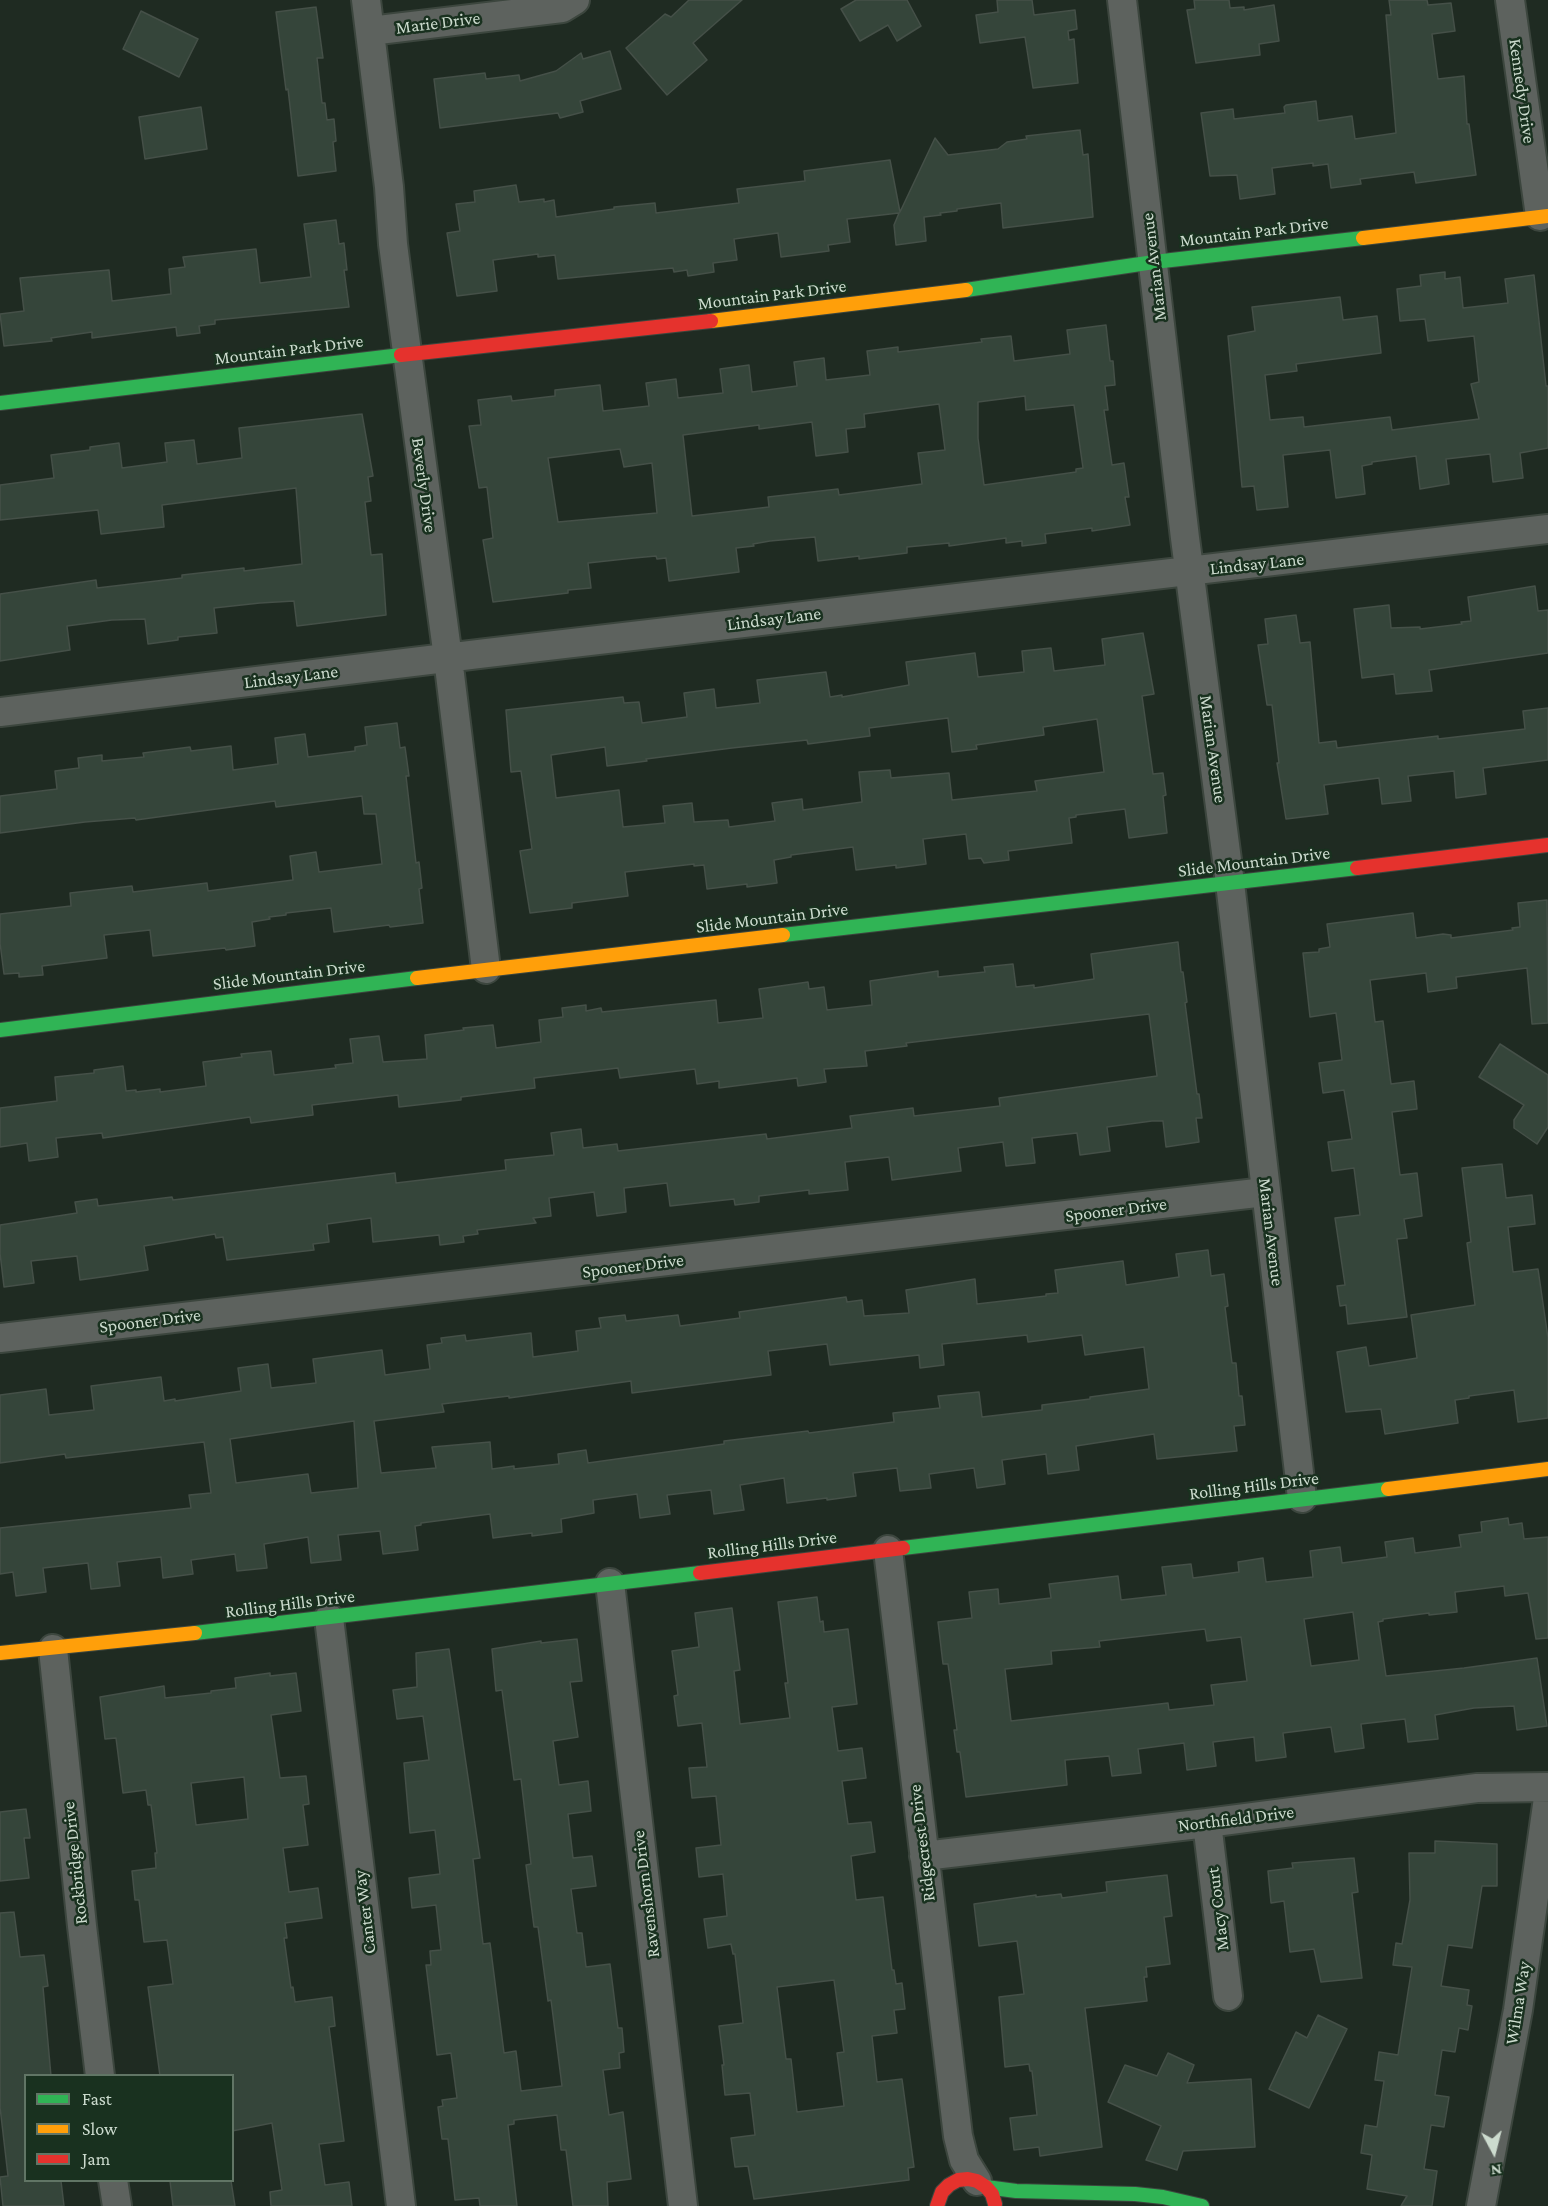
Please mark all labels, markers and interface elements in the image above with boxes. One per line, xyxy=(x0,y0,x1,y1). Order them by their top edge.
street label: Marie Drive xyxy=(395,7,481,39)
street label: Kennedy Drive xyxy=(1504,37,1540,145)
street label: Marian Avenue xyxy=(1137,212,1171,322)
street label: Mountain Park Drive xyxy=(1178,212,1330,252)
street label: Mountain Park Drive xyxy=(696,275,848,315)
street label: Mountain Park Drive xyxy=(213,330,365,370)
street label: Beverly Drive xyxy=(407,436,441,534)
street label: Lindsay Lane xyxy=(1209,548,1305,580)
street label: Lindsay Lane xyxy=(726,603,822,635)
street label: Lindsay Lane xyxy=(243,661,339,693)
street label: Marian Avenue xyxy=(1195,694,1231,804)
street label: Slide Mountain Drive xyxy=(1177,842,1331,882)
street label: Slide Mountain Drive xyxy=(695,898,849,938)
street label: Slide Mountain Drive xyxy=(212,955,366,995)
street label: Marian Avenue xyxy=(1254,1177,1288,1287)
street label: Spooner Drive xyxy=(1064,1193,1168,1227)
street label: Spooner Drive xyxy=(581,1249,685,1283)
street label: Spooner Drive xyxy=(98,1304,202,1338)
street label: Rolling Hills Drive xyxy=(1188,1467,1320,1505)
street label: Rolling Hills Drive xyxy=(706,1526,838,1564)
street label: Rolling Hills Drive xyxy=(224,1585,356,1623)
street label: Ridgecrest Drive xyxy=(904,1783,940,1903)
street label: Rockbridge Drive xyxy=(58,1801,92,1925)
street label: Northfield Drive xyxy=(1177,1801,1295,1837)
street label: Ravenshorn Drive xyxy=(627,1829,665,1959)
street label: Macy Court xyxy=(1202,1866,1234,1952)
street label: Canter Way xyxy=(349,1869,381,1955)
street label: Wilma Way xyxy=(1501,1960,1535,2046)
legend xyxy=(24,2074,234,2182)
text: Fast xyxy=(82,2089,112,2109)
text: Slow xyxy=(82,2119,117,2139)
north arrow xyxy=(1464,2122,1524,2182)
text: Jam xyxy=(82,2149,110,2169)
text: N xyxy=(1490,2161,1503,2179)

